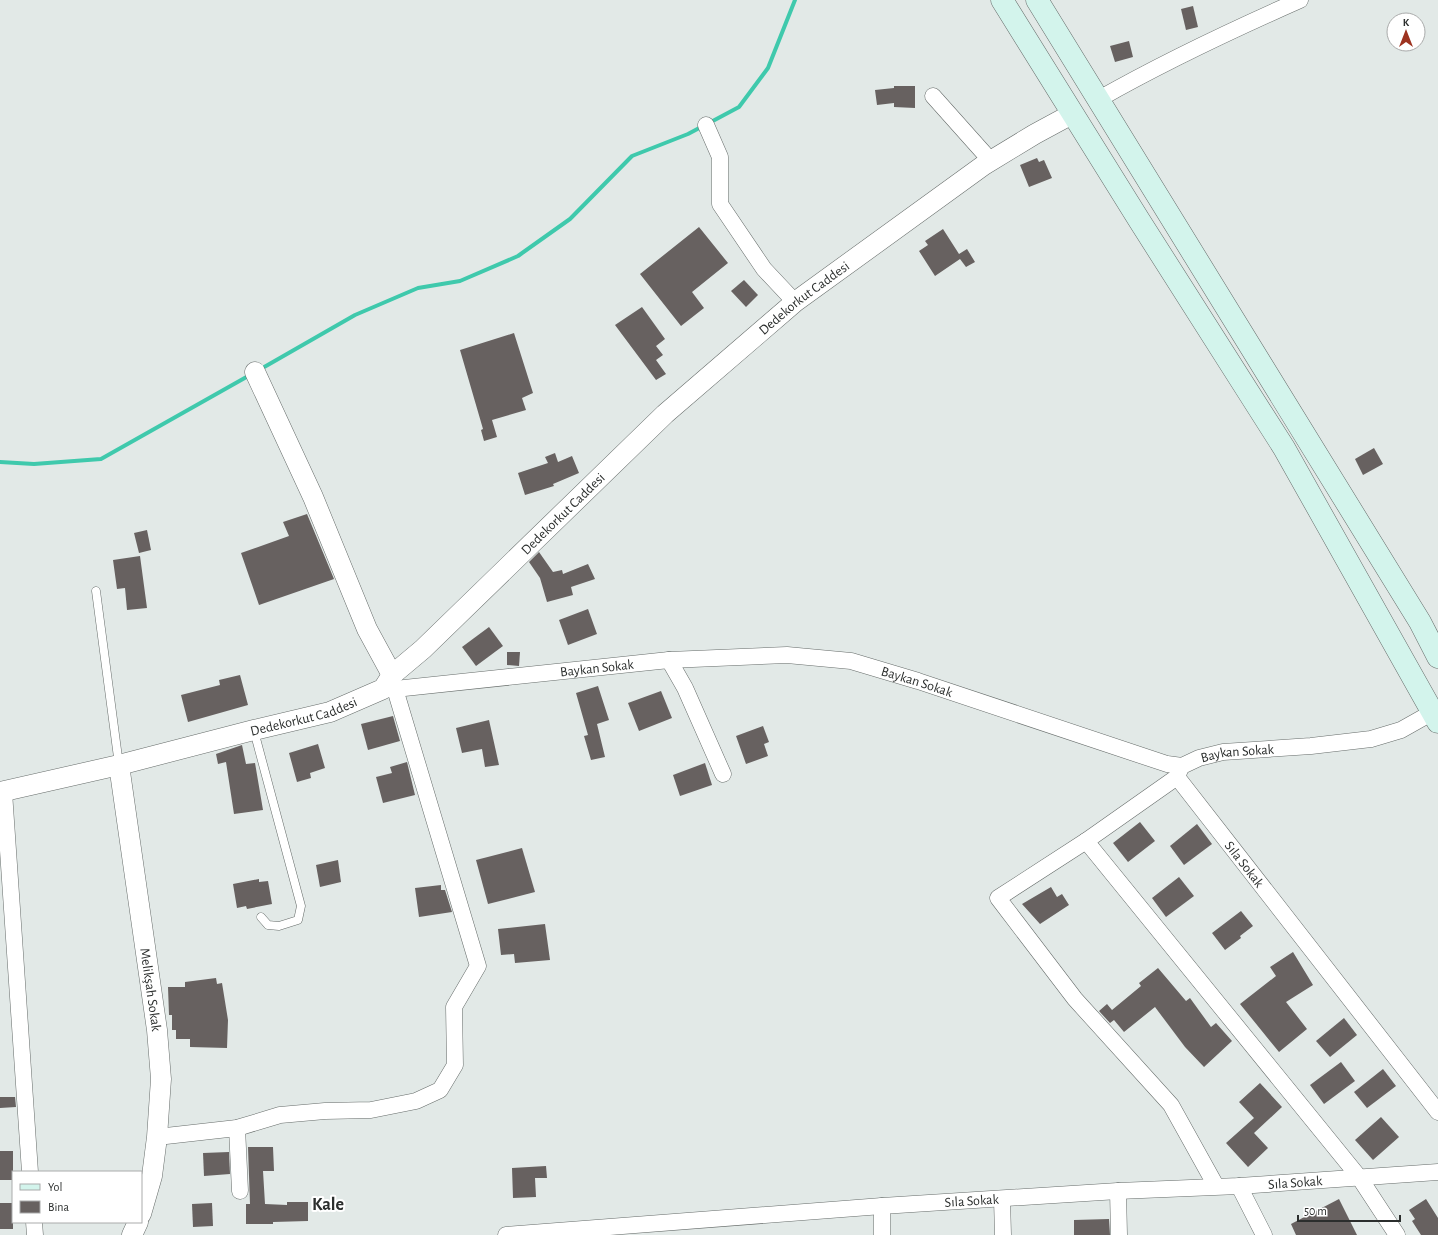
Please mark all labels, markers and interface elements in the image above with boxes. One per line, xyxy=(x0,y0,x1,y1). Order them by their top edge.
north arrow xyxy=(1386,12,1426,52)
text: K xyxy=(1403,17,1410,28)
street label: Dedekorkut Caddesi xyxy=(757,259,852,338)
street label: Dedekorkut Caddesi xyxy=(519,471,608,558)
street label: Baykan Sokak xyxy=(559,658,635,679)
street label: Baykan Sokak xyxy=(879,664,955,700)
street label: Dedekorkut Caddesi xyxy=(249,695,359,739)
street label: Baykan Sokak xyxy=(1199,743,1275,765)
street label: Sıla Sokak xyxy=(1222,839,1267,891)
street label: Melikşah Sokak xyxy=(137,947,163,1033)
legend xyxy=(12,1171,142,1223)
street label: Sıla Sokak xyxy=(1268,1174,1323,1192)
text: Yol xyxy=(48,1181,62,1193)
street label: Sıla Sokak xyxy=(944,1193,1000,1210)
district label: Kale xyxy=(312,1196,344,1214)
scale bar xyxy=(1298,1197,1400,1223)
text: Bina xyxy=(48,1201,70,1213)
text: 50 m xyxy=(1304,1205,1327,1217)

